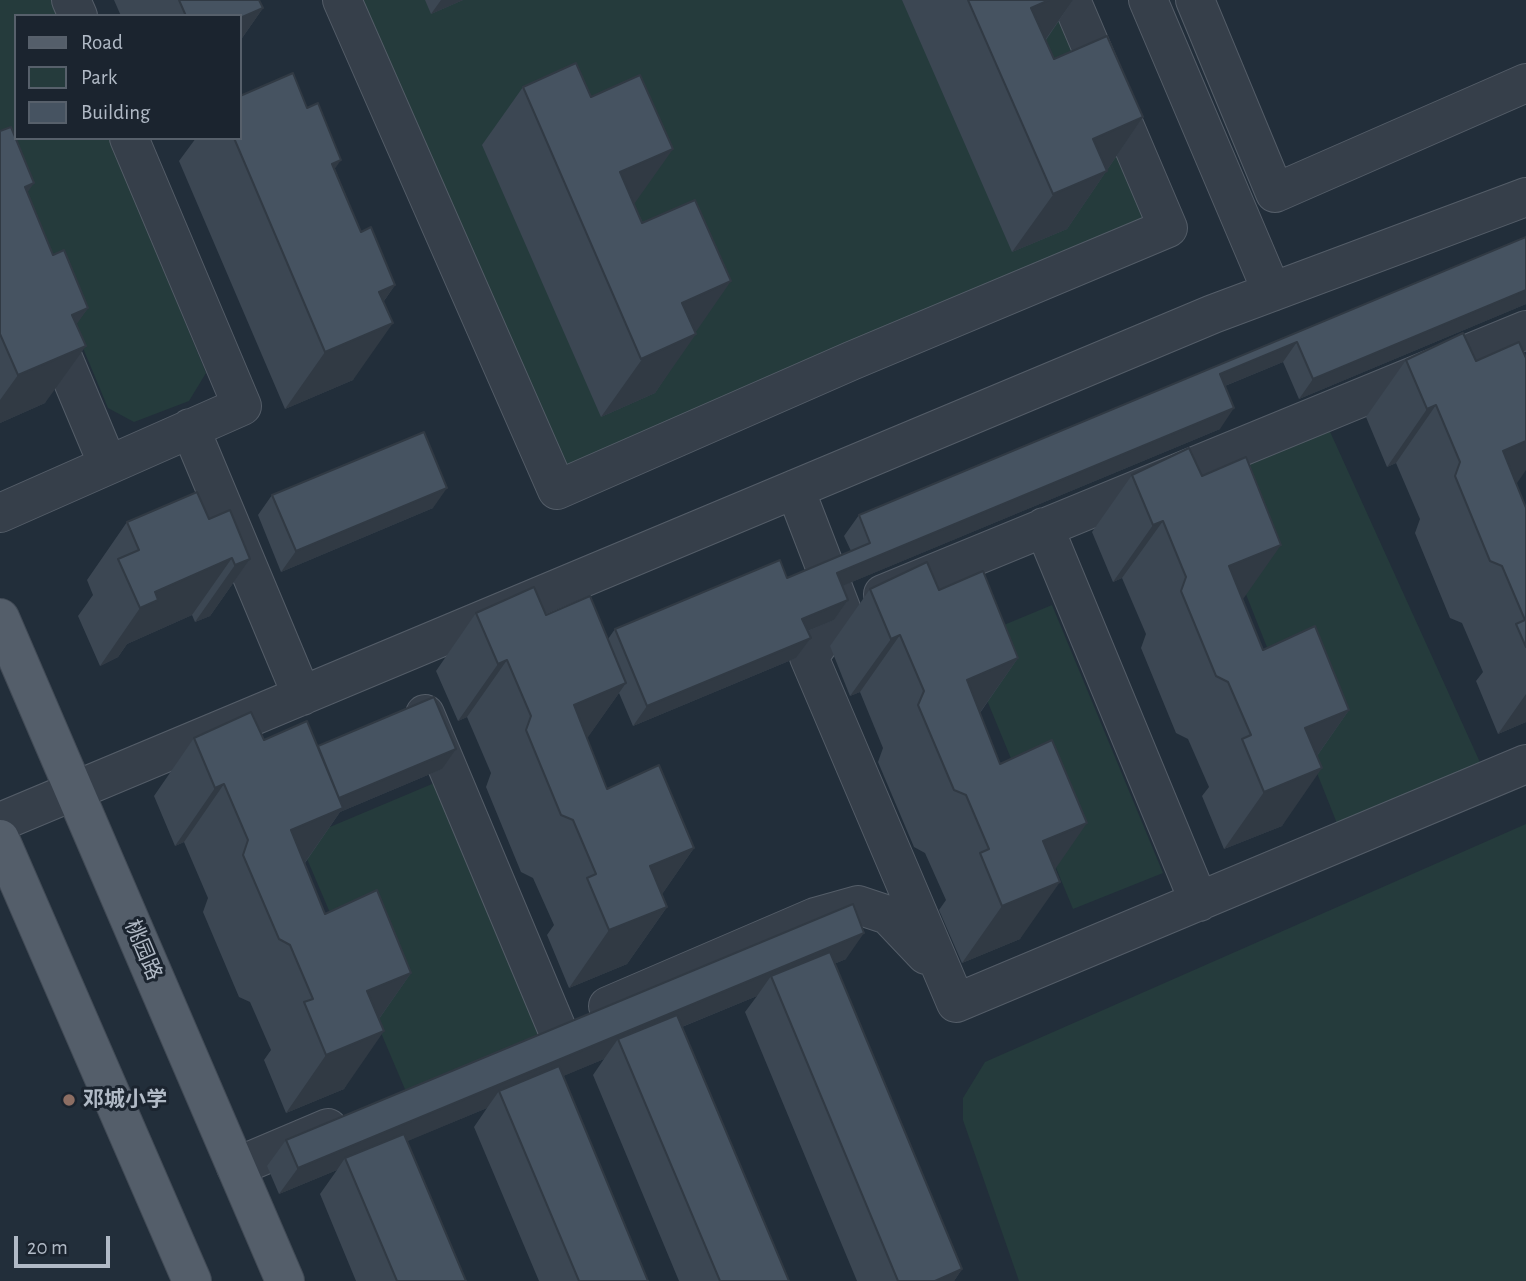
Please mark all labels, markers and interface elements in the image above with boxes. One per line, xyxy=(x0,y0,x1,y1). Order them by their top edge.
legend xyxy=(14,14,242,140)
text: Road xyxy=(81,32,123,53)
text: Park xyxy=(81,67,117,88)
text: Building xyxy=(81,102,150,123)
street label: 桃园路 xyxy=(119,916,167,984)
place label: 邓城小学 xyxy=(83,1087,167,1113)
marker: 邓城小学 xyxy=(61,1092,77,1108)
scale bar xyxy=(18,1222,114,1266)
text: 20 m xyxy=(27,1237,68,1258)

